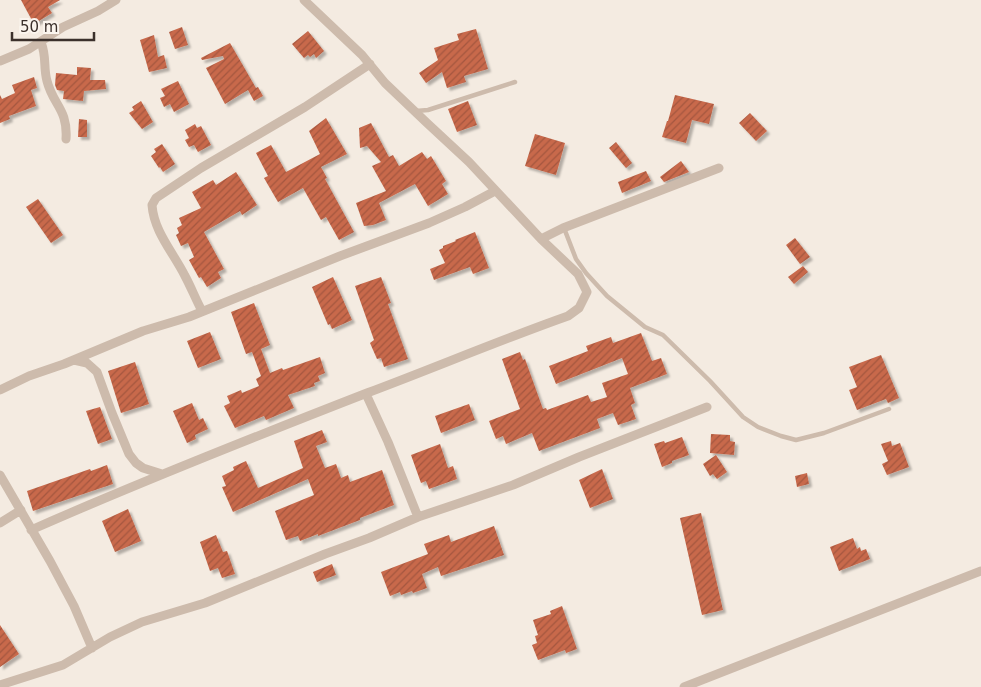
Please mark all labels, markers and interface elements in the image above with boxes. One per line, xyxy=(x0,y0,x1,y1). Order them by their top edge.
scale bar xyxy=(12,10,95,42)
text: 50 m xyxy=(20,18,58,36)

